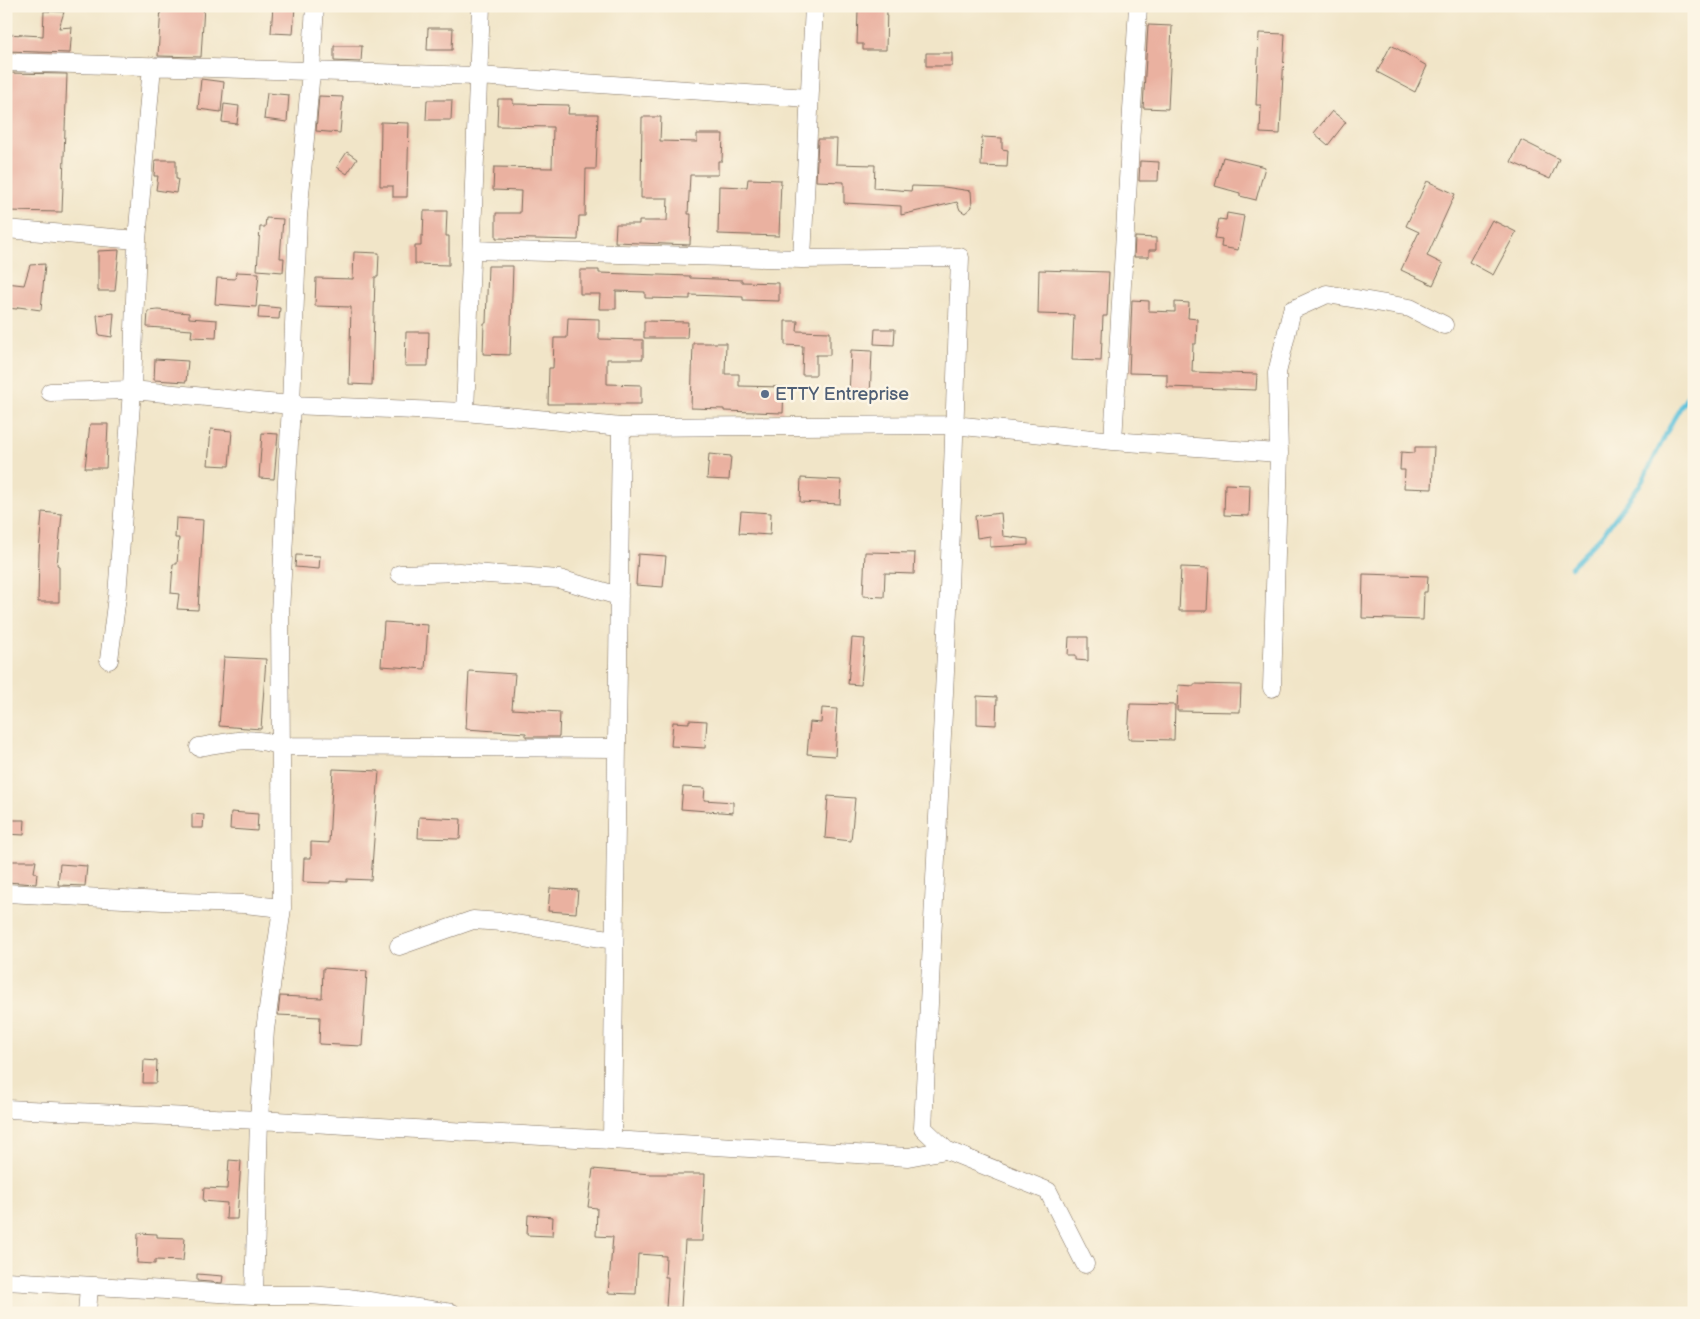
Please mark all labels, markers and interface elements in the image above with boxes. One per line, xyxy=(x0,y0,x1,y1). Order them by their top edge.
place label: ETTY Entreprise xyxy=(775,384,909,405)
marker: ETTY Entreprise xyxy=(759,388,771,400)

